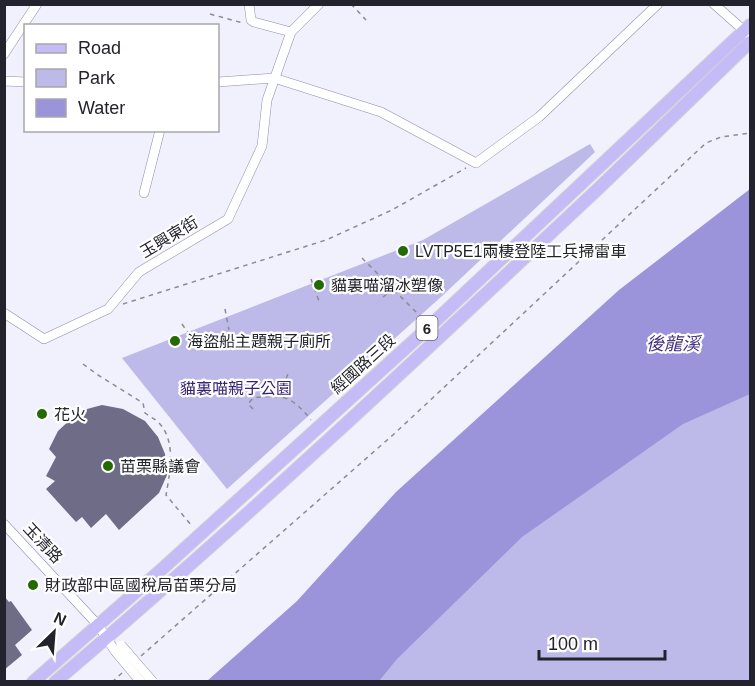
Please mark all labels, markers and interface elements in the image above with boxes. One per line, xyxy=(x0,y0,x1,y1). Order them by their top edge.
legend xyxy=(24,24,219,132)
text: Road xyxy=(78,38,121,58)
text: Park xyxy=(78,68,116,88)
text: Water xyxy=(78,98,125,118)
street label: 玉興東街 xyxy=(137,213,201,261)
place label: LVTP5E1兩棲登陸工兵掃雷車 xyxy=(415,243,626,260)
marker: LVTP5E1兩棲登陸工兵掃雷車 xyxy=(396,244,410,258)
place label: 貓裏喵溜冰塑像 xyxy=(331,277,443,294)
marker: 貓裏喵溜冰塑像 xyxy=(312,278,326,292)
road number: 6 xyxy=(416,316,438,340)
street label: 經國路三段 xyxy=(328,331,398,397)
place label: 海盜船主題親子廁所 xyxy=(187,332,331,350)
marker: 海盜船主題親子廁所 xyxy=(168,334,182,348)
water label: 後龍溪 xyxy=(646,334,703,354)
park label: 貓裏喵親子公園 xyxy=(180,380,292,397)
place label: 花火 xyxy=(54,406,86,423)
marker: 花火 xyxy=(35,407,49,421)
place label: 苗栗縣議會 xyxy=(120,458,200,475)
marker: 苗栗縣議會 xyxy=(101,459,115,473)
street label: 玉清路 xyxy=(20,520,66,566)
place label: 財政部中區國稅局苗栗分局 xyxy=(45,577,237,594)
marker: 財政部中區國稅局苗栗分局 xyxy=(26,578,40,592)
north arrow xyxy=(24,602,84,662)
text: N xyxy=(51,609,69,629)
scale bar xyxy=(539,623,665,661)
text: 100 m xyxy=(548,634,598,654)

